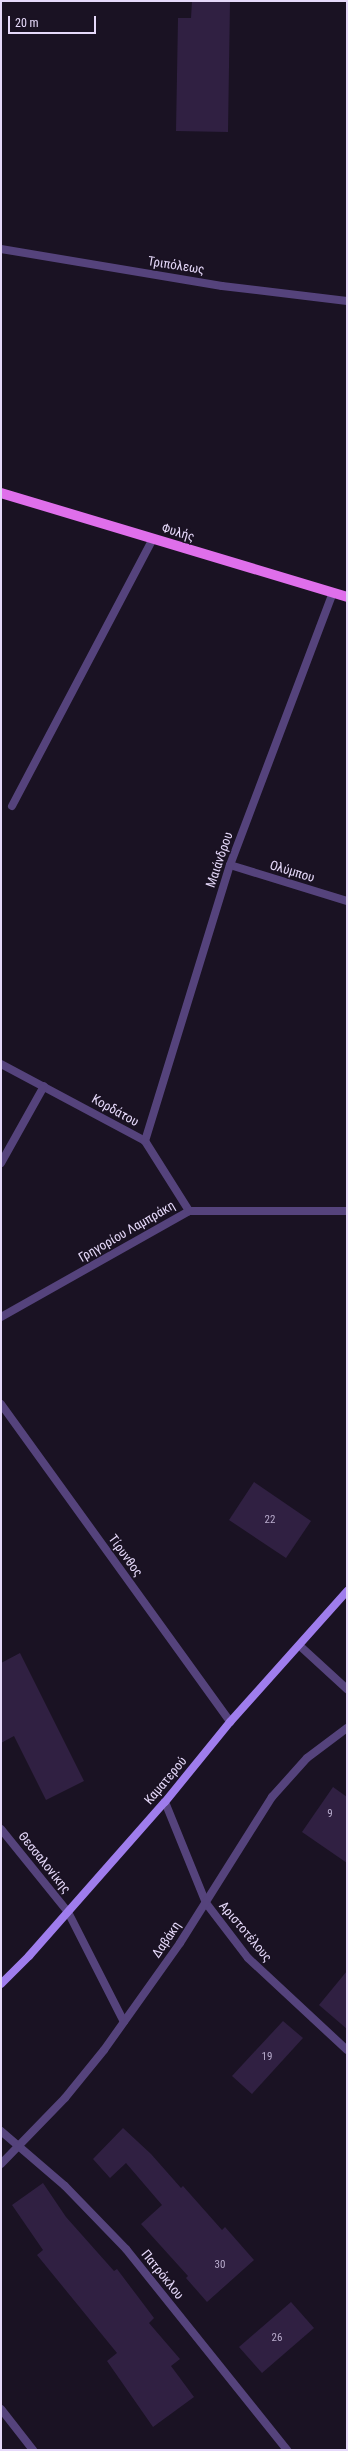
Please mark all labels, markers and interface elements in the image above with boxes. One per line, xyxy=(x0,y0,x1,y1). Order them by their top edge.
scale bar xyxy=(10,8,98,34)
text: 20 m xyxy=(15,16,39,30)
street label: Τριπόλεως xyxy=(147,254,205,278)
street label: Φυλής xyxy=(160,521,196,545)
street label: Μαιάνδρου xyxy=(203,830,237,890)
street label: Ολύμπου xyxy=(268,858,316,886)
street label: Κορδάτου xyxy=(89,1092,141,1130)
street label: Γρηγορίου Λαμπράκη xyxy=(76,1198,178,1266)
house number: 22 xyxy=(265,1513,275,1527)
street label: Τίρυνθος xyxy=(105,1532,145,1580)
street label: Καματερού xyxy=(141,1754,191,1808)
house number: 9 xyxy=(327,1807,333,1821)
street label: Θεσσαλονίκης xyxy=(14,1829,74,1897)
street label: Αριστοτέλους xyxy=(215,1899,275,1965)
street label: Δαβάκη xyxy=(149,1919,185,1961)
house number: 19 xyxy=(262,2050,272,2064)
street label: Πατρόκλου xyxy=(137,2247,187,2303)
house number: 30 xyxy=(215,2258,225,2272)
house number: 26 xyxy=(272,2331,282,2345)

